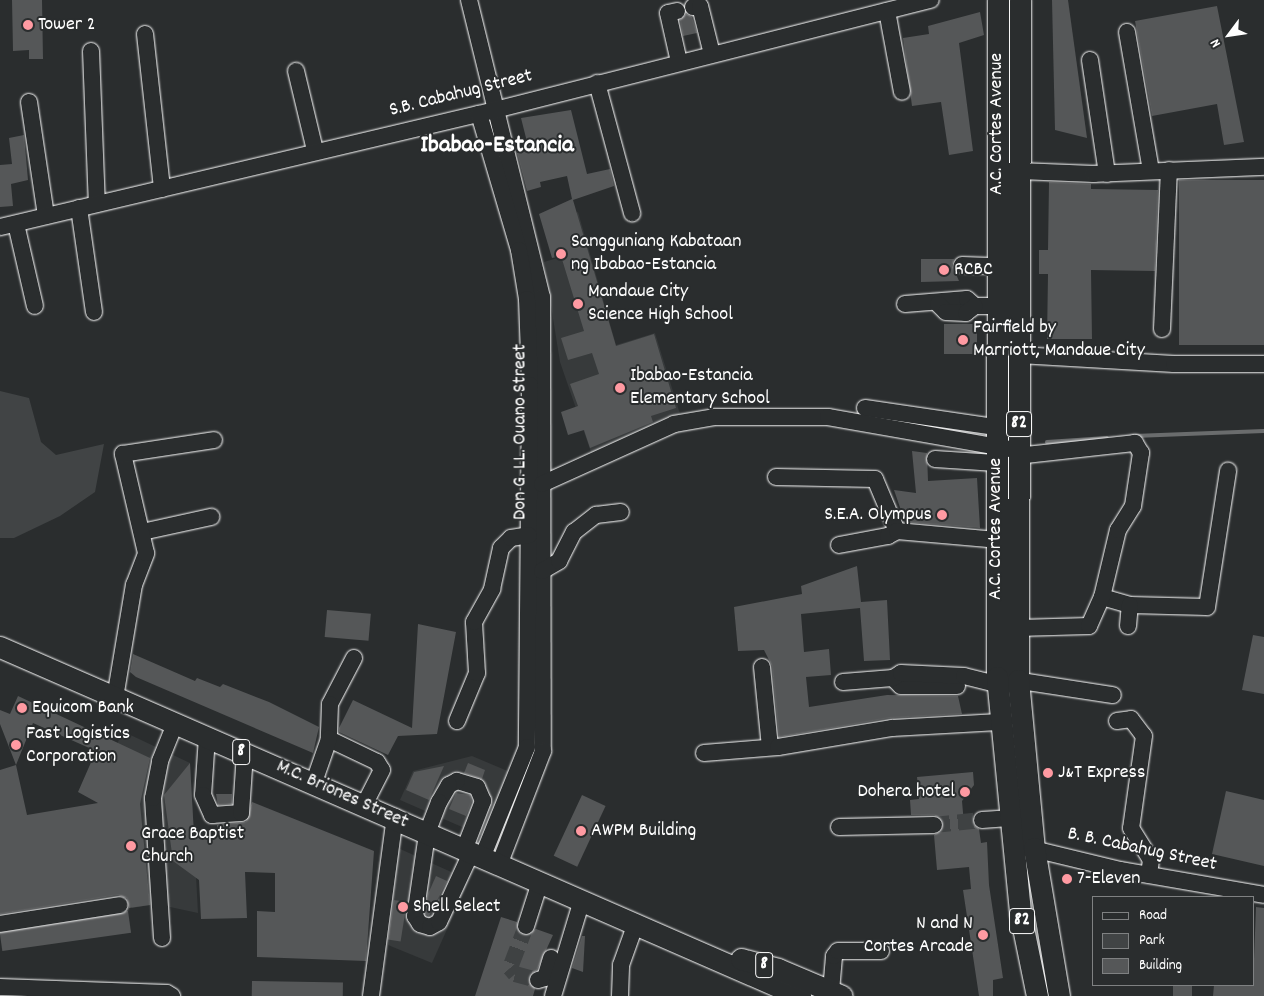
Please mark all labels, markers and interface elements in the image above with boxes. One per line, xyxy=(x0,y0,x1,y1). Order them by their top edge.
north arrow xyxy=(1204,10,1254,60)
place label: Tower 2 xyxy=(38,13,96,37)
marker: Tower 2 xyxy=(22,19,34,31)
text: N xyxy=(1206,35,1227,51)
street label: A.C. Cortes Avenue xyxy=(985,53,1009,195)
street label: S.B. Cabahug Street xyxy=(387,65,535,123)
district label: Ibabao-Estancia xyxy=(420,131,574,161)
place label: Sangguniang Kabataan ng Ibabao-Estancia xyxy=(571,230,741,277)
marker: Sangguniang Kabataan ng Ibabao-Estancia xyxy=(555,248,567,260)
place label: RCBC xyxy=(954,258,993,282)
marker: RCBC xyxy=(938,264,950,276)
place label: Mandaue City Science High School xyxy=(588,280,733,327)
marker: Mandaue City Science High School xyxy=(572,298,584,310)
place label: Fairfield by Marriott, Mandaue City xyxy=(973,316,1145,363)
marker: Fairfield by Marriott, Mandaue City xyxy=(957,334,969,346)
street label: Don G. LL. Ouano Street xyxy=(509,344,533,520)
place label: Ibabao-Estancia Elementary School xyxy=(630,364,770,411)
marker: Ibabao-Estancia Elementary School xyxy=(614,382,626,394)
road number: 82 xyxy=(1005,408,1033,440)
street label: A.C. Cortes Avenue xyxy=(984,458,1008,600)
place label: S.E.A. Olympus xyxy=(824,503,932,527)
marker: S.E.A. Olympus xyxy=(936,509,948,521)
place label: Equicom Bank xyxy=(32,696,134,720)
marker: Equicom Bank xyxy=(16,702,28,714)
place label: Fast Logistics Corporation xyxy=(26,722,130,769)
road number: 8 xyxy=(231,736,251,769)
marker: Fast Logistics Corporation xyxy=(10,739,22,751)
street label: M.C. Briones Street xyxy=(272,755,412,835)
place label: J&T Express xyxy=(1058,761,1145,785)
marker: J&T Express xyxy=(1042,767,1054,779)
place label: Dohera hotel xyxy=(857,780,955,804)
marker: Dohera hotel xyxy=(959,786,971,798)
place label: AWPM Building xyxy=(591,819,696,843)
place label: Grace Baptist Church xyxy=(141,822,244,869)
street label: B. B. Cabahug Street xyxy=(1065,822,1219,878)
marker: AWPM Building xyxy=(575,825,587,837)
marker: Grace Baptist Church xyxy=(125,840,137,852)
place label: 7-Eleven xyxy=(1077,867,1141,891)
marker: 7-Eleven xyxy=(1061,873,1073,885)
place label: Shell Select xyxy=(413,895,500,919)
legend xyxy=(1092,896,1254,986)
marker: Shell Select xyxy=(397,901,409,913)
road number: 82 xyxy=(1008,904,1036,938)
text: Road xyxy=(1139,905,1167,927)
place label: N and N Cortes Arcade xyxy=(864,912,973,959)
marker: N and N Cortes Arcade xyxy=(977,929,989,941)
text: Park xyxy=(1139,930,1165,952)
road number: 8 xyxy=(754,948,774,982)
text: Building xyxy=(1139,955,1182,977)

